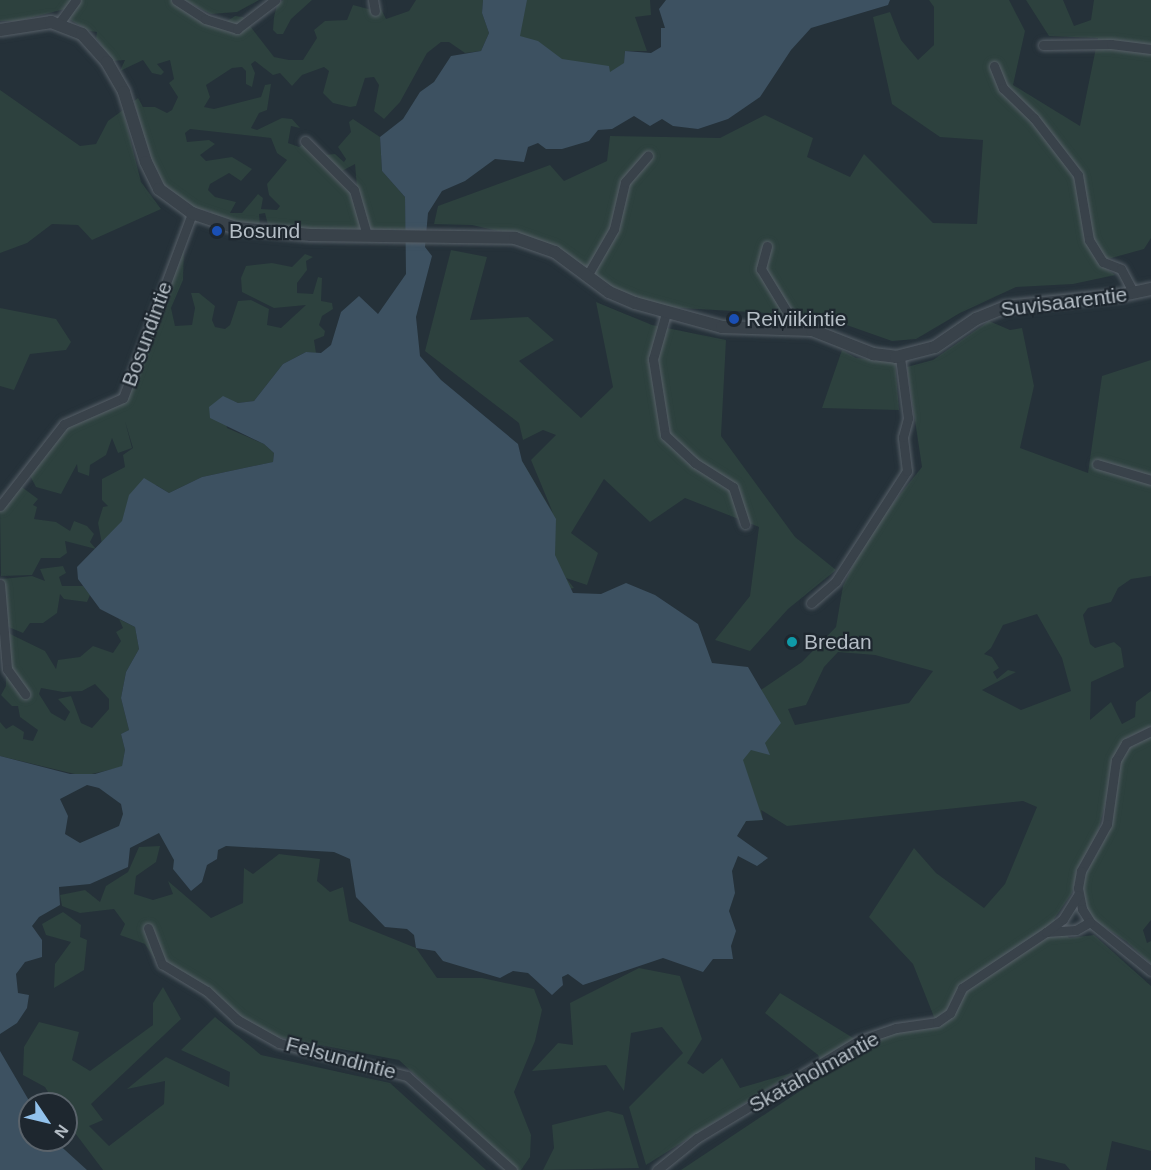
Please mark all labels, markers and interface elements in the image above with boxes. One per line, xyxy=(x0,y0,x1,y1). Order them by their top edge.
place label: Bosund xyxy=(229,218,300,244)
marker: Bosund xyxy=(210,224,224,238)
street label: Bosundintie xyxy=(116,278,178,390)
street label: Suvisaarentie xyxy=(999,282,1129,322)
place label: Reiviikintie xyxy=(746,306,846,332)
marker: Reiviikintie xyxy=(727,312,741,326)
place label: Bredan xyxy=(804,629,872,655)
marker: Bredan xyxy=(785,635,799,649)
street label: Skataholmantie xyxy=(745,1026,883,1118)
street label: Felsundintie xyxy=(283,1031,399,1085)
north arrow xyxy=(18,1092,78,1152)
text: N xyxy=(51,1122,72,1141)

